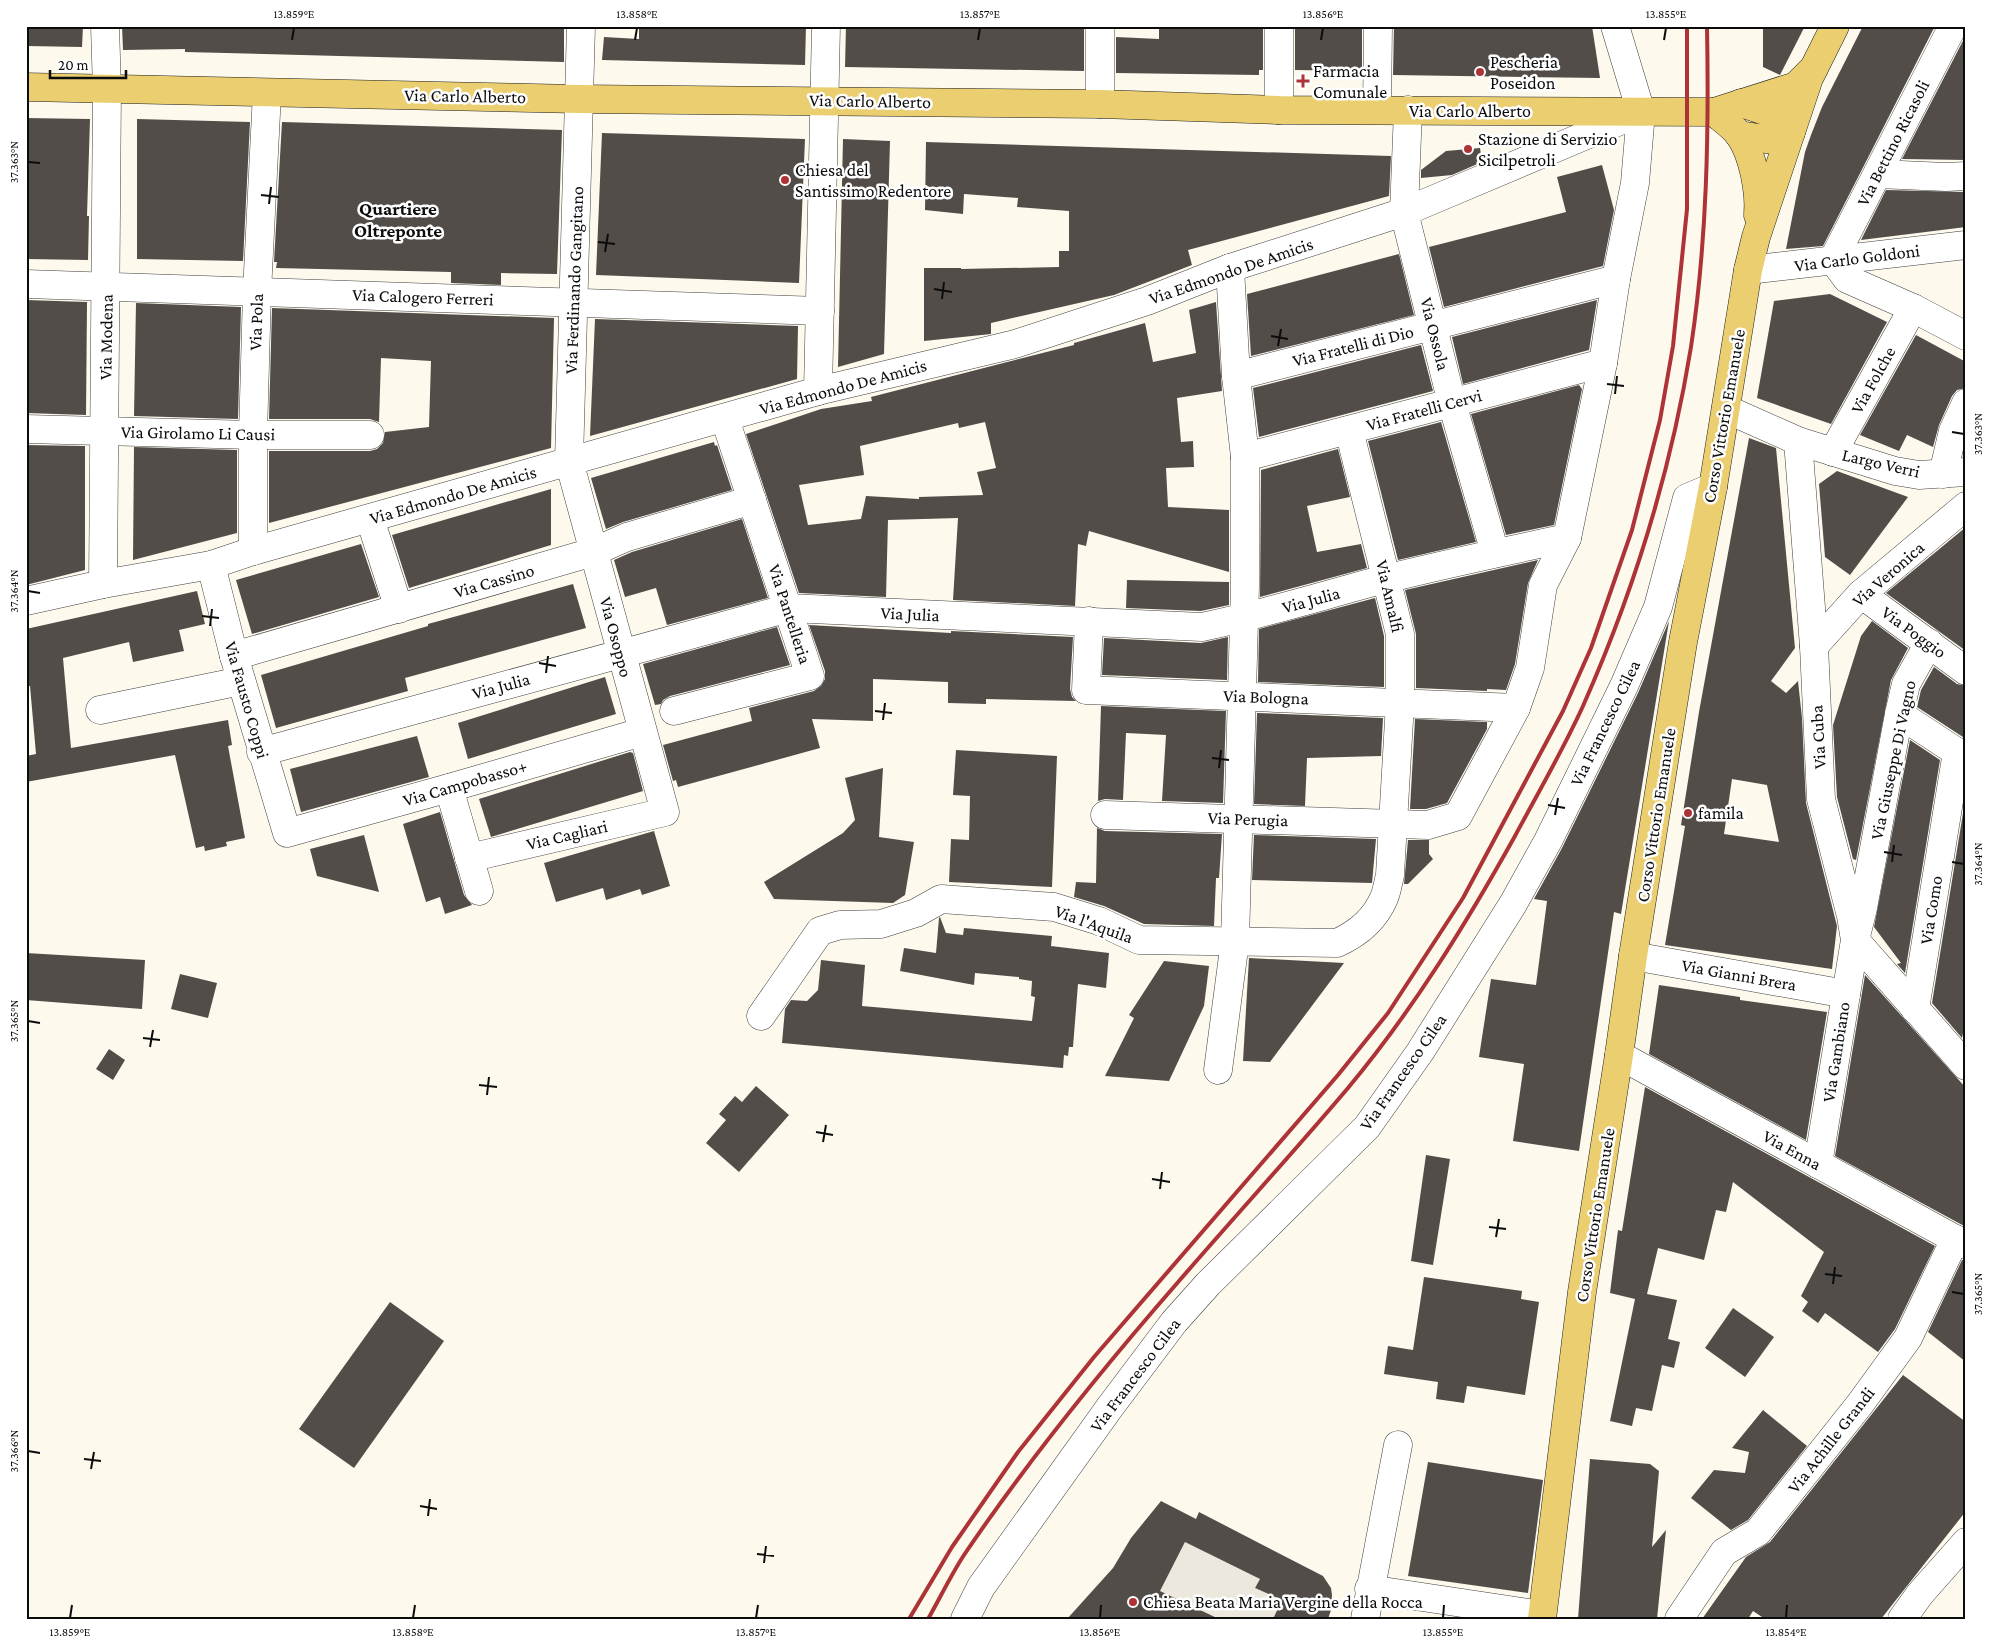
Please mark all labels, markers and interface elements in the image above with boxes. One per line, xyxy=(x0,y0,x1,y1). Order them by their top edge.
text: 13.859°E xyxy=(274,7,315,21)
text: 13.858°E xyxy=(616,7,658,21)
text: 13.857°E xyxy=(960,7,1001,21)
text: 13.856°E xyxy=(1303,7,1344,21)
text: 13.855°E xyxy=(1646,7,1687,21)
scale bar xyxy=(50,48,126,80)
place label: Pescheria Poseidon xyxy=(1490,52,1558,93)
text: 20 m xyxy=(58,57,89,73)
place label: Farmacia Comunale xyxy=(1313,61,1387,102)
marker: Pescheria Poseidon xyxy=(1474,66,1486,78)
marker: Farmacia Comunale xyxy=(1297,75,1309,87)
street label: Via Bettino Ricasoli xyxy=(1853,76,1934,209)
street label: Via Carlo Alberto xyxy=(404,85,526,107)
street label: Via Carlo Alberto xyxy=(809,90,931,112)
street label: Via Carlo Alberto xyxy=(1409,101,1531,121)
place label: Stazione di Servizio Sicilpetroli xyxy=(1478,129,1618,170)
text: 37.363°N xyxy=(7,141,21,183)
marker: Stazione di Servizio Sicilpetroli xyxy=(1462,143,1474,155)
place label: Chiesa del Santissimo Redentore xyxy=(795,160,951,201)
marker: Chiesa del Santissimo Redentore xyxy=(779,174,791,186)
street label: Via Ferdinando Gangitano xyxy=(561,186,587,374)
district label: Quartiere Oltreponte xyxy=(354,198,442,241)
street label: Via Edmondo De Amicis xyxy=(1146,233,1316,309)
street label: Via Carlo Goldoni xyxy=(1793,240,1921,276)
street label: Via Calogero Ferreri xyxy=(352,285,494,309)
street label: Via Pola xyxy=(245,293,267,351)
street label: Via Modena xyxy=(95,294,117,380)
street label: Via Ossola xyxy=(1416,295,1454,373)
street label: Via Fratelli di Dio xyxy=(1290,321,1416,371)
street label: Corso Vittorio Emanuele xyxy=(1699,327,1749,505)
street label: Via Folche xyxy=(1846,343,1900,417)
street label: Via Edmondo De Amicis xyxy=(757,355,929,419)
street label: Via Fratelli Cervi xyxy=(1364,385,1484,435)
text: 37.363°N xyxy=(1971,413,1985,455)
street label: Via Girolamo Li Causi xyxy=(121,422,276,444)
street label: Largo Verri xyxy=(1840,444,1922,482)
street label: Via Edmondo De Amicis xyxy=(367,462,539,528)
street label: Via Veronica xyxy=(1848,537,1928,611)
street label: Via Amalfi xyxy=(1372,558,1408,635)
street label: Via Cassino xyxy=(451,560,537,602)
street label: Via Pantelleria xyxy=(764,562,816,666)
text: 37.364°N xyxy=(7,569,21,613)
street label: Via Julia xyxy=(1280,583,1342,617)
street label: Via Osoppo xyxy=(596,595,636,679)
street label: Via Julia xyxy=(880,602,940,626)
street label: Via Poggio xyxy=(1878,602,1950,662)
street label: Via Fausto Coppi xyxy=(221,639,273,761)
street label: Via Francesco Cilea xyxy=(1566,657,1644,789)
street label: Via Julia xyxy=(470,669,532,703)
street label: Via Giuseppe Di Vagno xyxy=(1866,678,1920,841)
street label: Via Bologna xyxy=(1223,686,1309,708)
street label: Via Cuba xyxy=(1806,704,1830,770)
street label: Corso Vittorio Emanuele xyxy=(1632,726,1680,904)
street label: Via Campobasso+ xyxy=(401,756,529,810)
place label: famila xyxy=(1698,803,1744,823)
marker: famila xyxy=(1682,807,1694,819)
street label: Via Perugia xyxy=(1207,808,1289,830)
street label: Via Cagliari xyxy=(524,816,610,854)
text: 37.364°N xyxy=(1971,842,1985,886)
street label: Via Como xyxy=(1916,874,1946,946)
street label: Via l'Aquila xyxy=(1052,901,1136,947)
street label: Via Gianni Brera xyxy=(1680,955,1798,995)
text: 37.365°N xyxy=(7,1000,21,1042)
street label: Via Gambiano xyxy=(1818,1000,1854,1104)
street label: Via Francesco Cilea xyxy=(1355,1010,1451,1134)
street label: Corso Vittorio Emanuele xyxy=(1571,1126,1619,1304)
street label: Via Enna xyxy=(1759,1126,1825,1174)
text: 37.365°N xyxy=(1971,1273,1985,1315)
street label: Via Francesco Cilea xyxy=(1086,1314,1184,1436)
street label: Via Achille Grandi xyxy=(1783,1383,1879,1497)
text: 37.366°N xyxy=(7,1429,21,1472)
place label: Chiesa Beata Maria Vergine della Rocca xyxy=(1143,1592,1423,1612)
marker: Chiesa Beata Maria Vergine della Rocca xyxy=(1127,1596,1139,1608)
text: 13.859°E xyxy=(50,1625,91,1639)
text: 13.858°E xyxy=(392,1625,434,1639)
text: 13.857°E xyxy=(736,1625,777,1639)
text: 13.856°E xyxy=(1080,1625,1121,1639)
text: 13.855°E xyxy=(1423,1625,1464,1639)
text: 13.854°E xyxy=(1766,1625,1807,1639)

